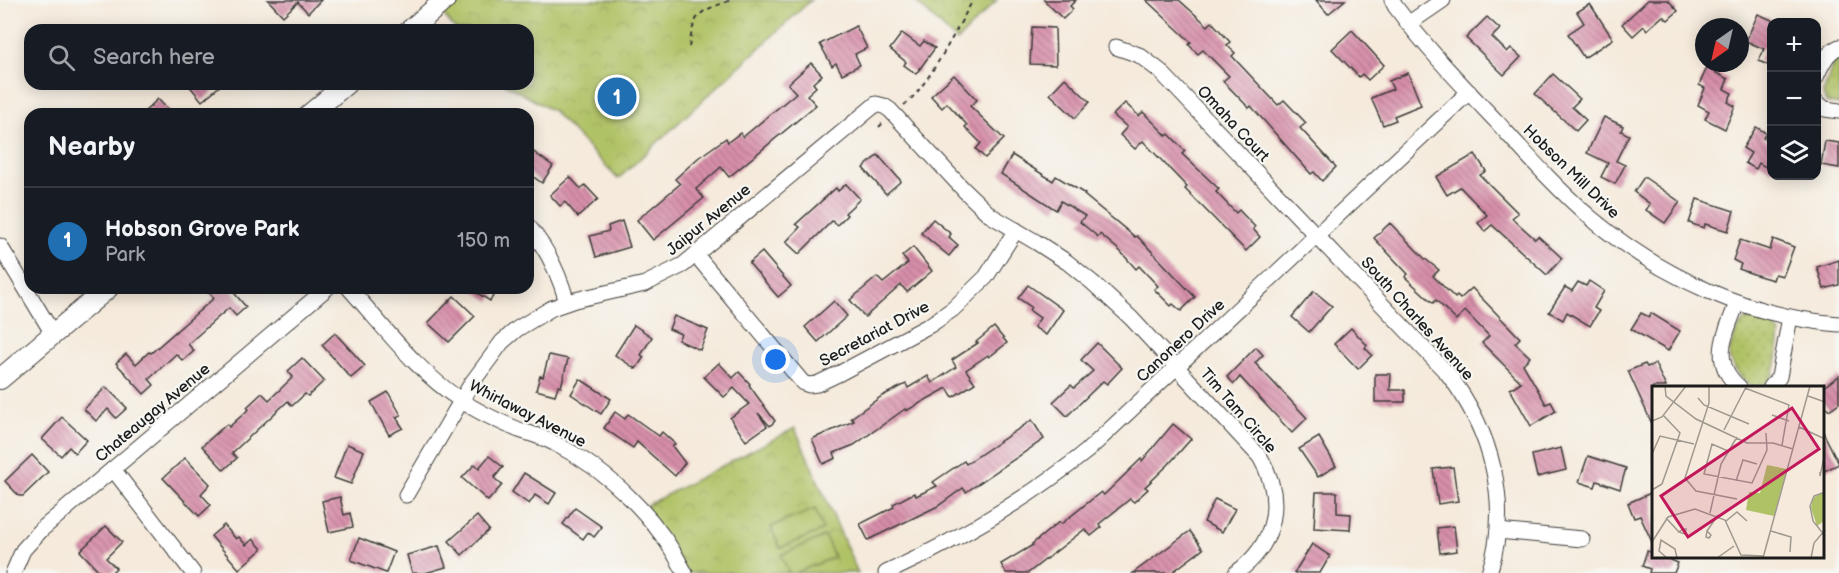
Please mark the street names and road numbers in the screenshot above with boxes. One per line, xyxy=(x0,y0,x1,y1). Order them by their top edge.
street label: Omaha Court xyxy=(1193,82,1273,166)
street label: Hobson Mill Drive xyxy=(1519,121,1624,223)
street label: Jaipur Avenue xyxy=(663,180,755,260)
street label: South Charles Avenue xyxy=(1356,253,1478,385)
street label: Canonero Drive xyxy=(1133,295,1229,387)
street label: Secretariat Drive xyxy=(817,297,933,371)
street label: Chateaugay Avenue xyxy=(92,359,214,467)
street label: Tim Tam Circle xyxy=(1196,365,1280,458)
street label: Whirlaway Avenue xyxy=(466,377,589,452)

